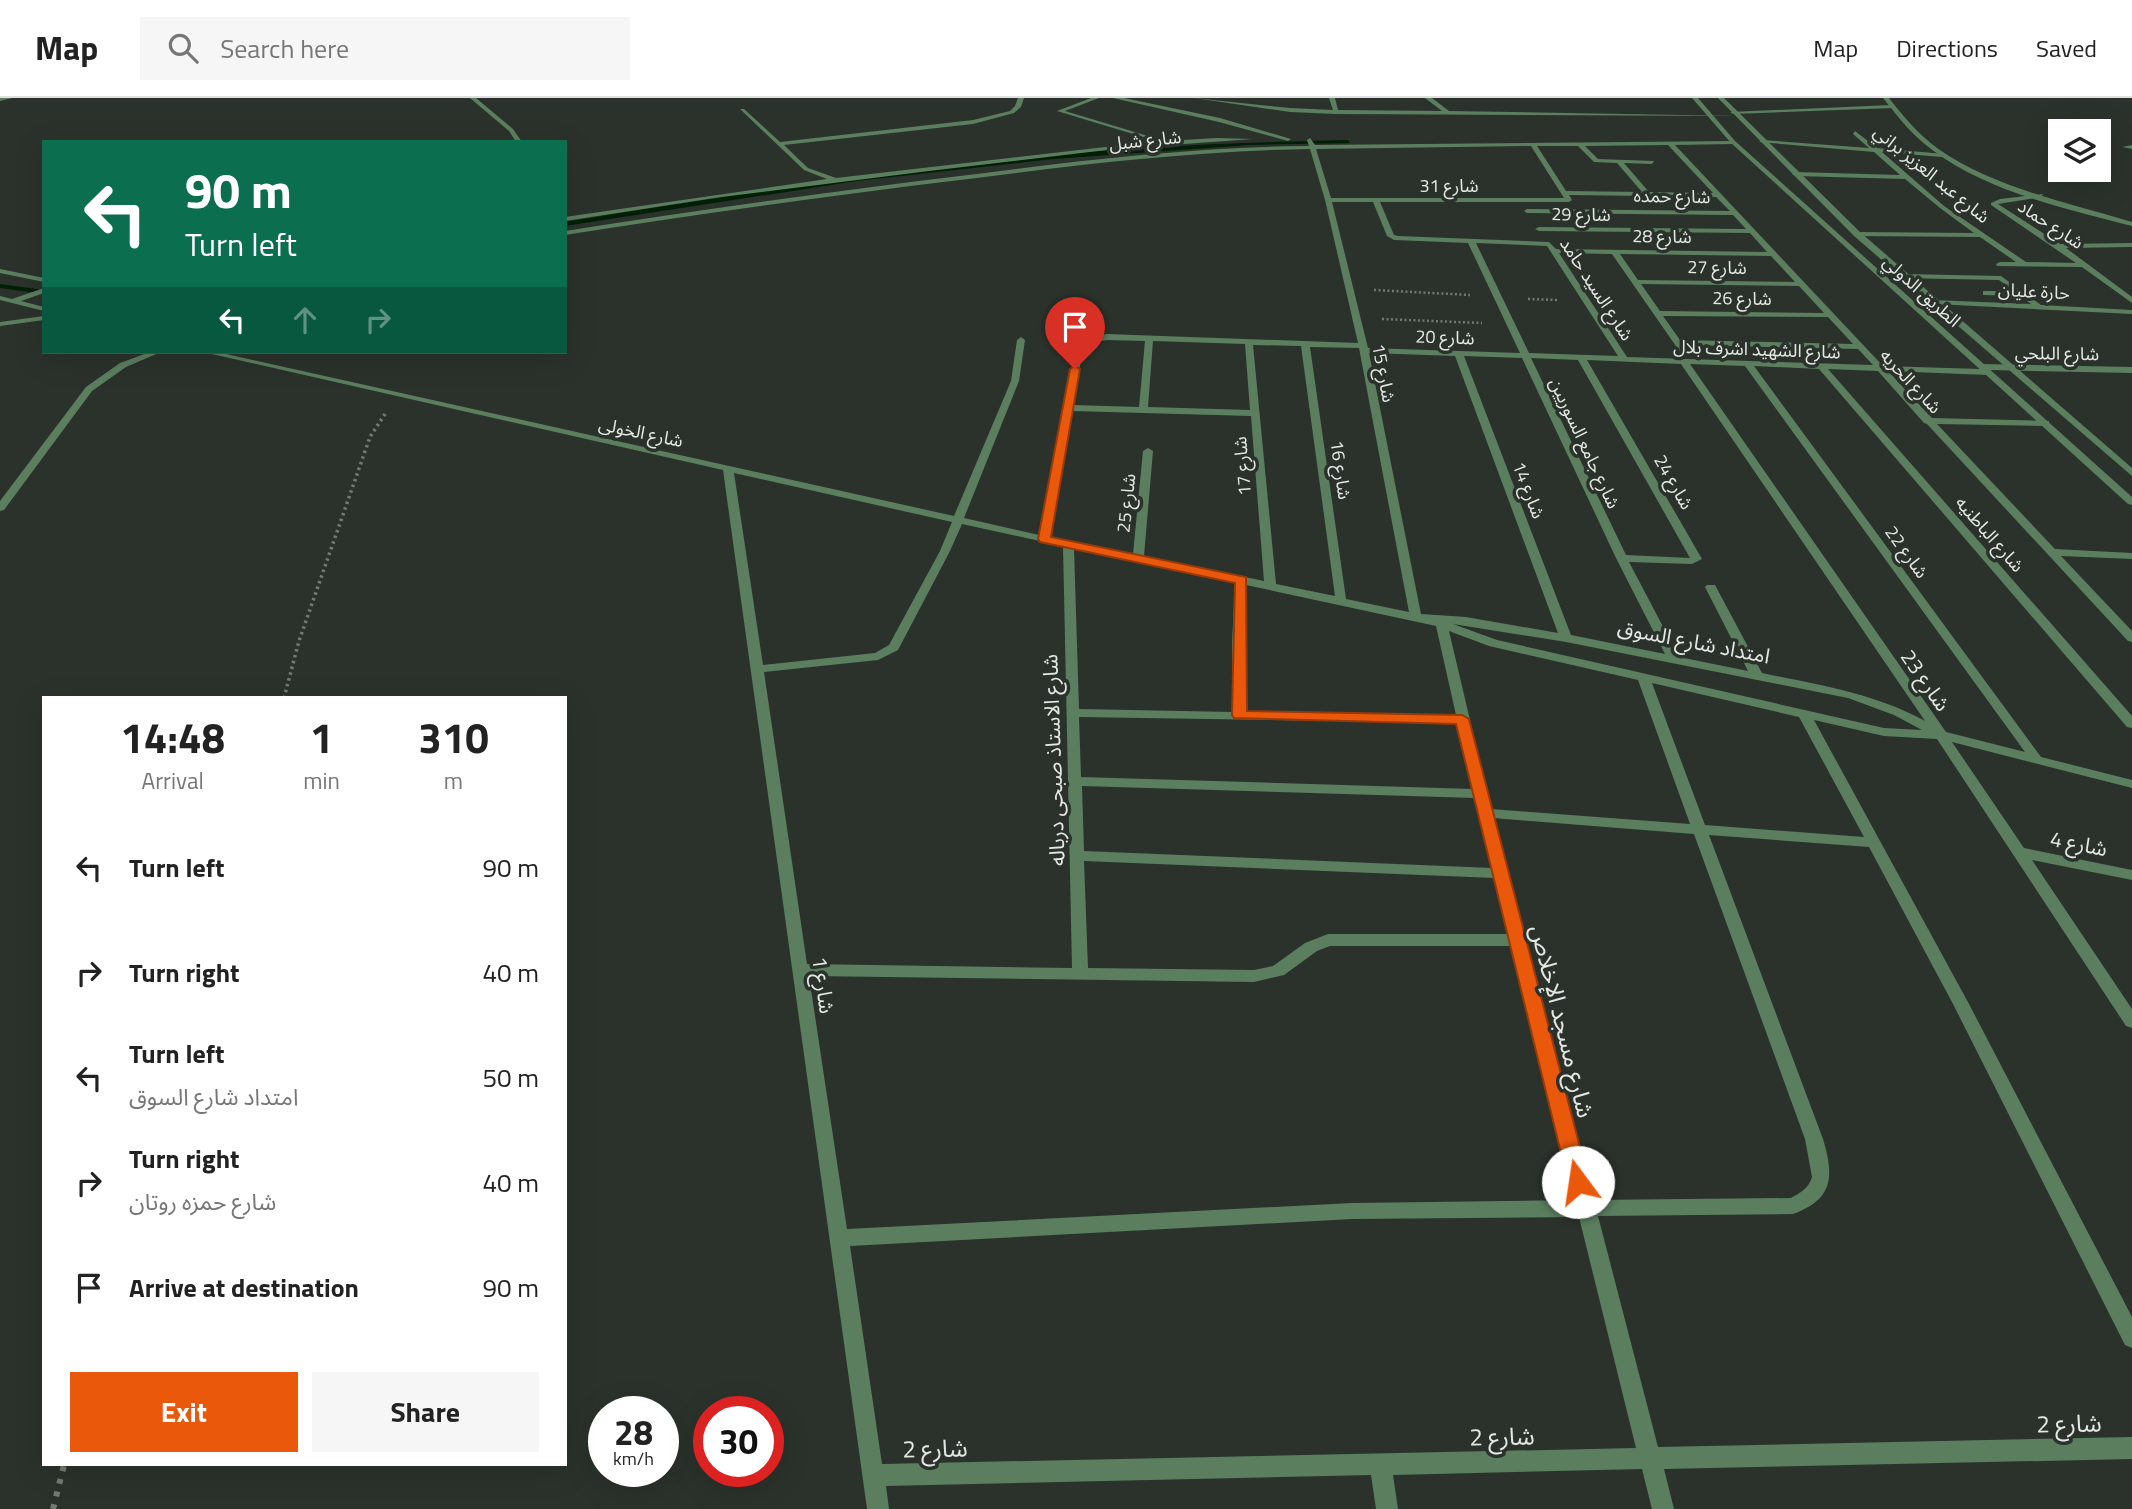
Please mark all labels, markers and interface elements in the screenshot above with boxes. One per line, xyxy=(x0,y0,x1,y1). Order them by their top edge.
search box xyxy=(140,17,630,80)
text: Map xyxy=(35,23,98,73)
icon: search xyxy=(164,29,202,67)
text: Search here xyxy=(220,29,349,68)
text: Map xyxy=(1813,30,1858,66)
text: Directions xyxy=(1896,30,1998,66)
text: Saved xyxy=(2036,30,2097,66)
street label: شارع عبد العزيز براني xyxy=(1867,118,1996,230)
map controls xyxy=(2048,119,2111,182)
button: layers xyxy=(2048,119,2111,182)
street label: شارع شبل xyxy=(1108,123,1183,158)
text: 90 m xyxy=(185,152,292,227)
icon: left xyxy=(70,168,161,259)
street label: شارع 31 xyxy=(1419,172,1479,200)
street label: شارع حمده xyxy=(1633,182,1711,211)
street label: شارع حماد xyxy=(2012,193,2089,256)
street label: شارع 29 xyxy=(1551,200,1611,229)
text: Turn left xyxy=(185,220,297,268)
street label: شارع 28 xyxy=(1632,222,1692,251)
street label: شارع السيد حامد xyxy=(1553,232,1641,347)
street label: الطريق الدولي xyxy=(1877,249,1967,334)
street label: شارع 27 xyxy=(1687,253,1747,282)
street label: حارة عليان xyxy=(1997,276,2071,306)
street label: شارع 26 xyxy=(1712,284,1772,313)
pin xyxy=(1045,297,1105,369)
icon: left xyxy=(213,301,251,339)
icon: ahead xyxy=(286,301,324,339)
icon: right xyxy=(359,301,397,339)
icon: arrive xyxy=(1056,308,1094,346)
street label: شارع 20 xyxy=(1415,322,1475,353)
street label: شارع الشهيد اشرف بلال xyxy=(1673,333,1841,366)
street label: شارع البلحي xyxy=(2015,339,2099,368)
street label: شارع 15 xyxy=(1364,341,1403,405)
street label: شارع الحريه xyxy=(1873,342,1948,420)
street label: شارع جامع السوريين xyxy=(1542,373,1627,513)
street label: شارع الخولى xyxy=(596,410,686,455)
street label: شارع 17 xyxy=(1226,435,1259,497)
street label: شارع 16 xyxy=(1323,439,1358,501)
street label: شارع 24 xyxy=(1647,450,1700,515)
street label: شارع 14 xyxy=(1505,458,1552,523)
street label: شارع 25 xyxy=(1109,472,1144,534)
street label: شارع الباطنيه xyxy=(1948,490,2031,579)
street label: شارع 22 xyxy=(1878,520,1935,584)
street label: امتداد شارع السوق xyxy=(1615,611,1773,671)
street label: شارع 23 xyxy=(1893,643,1959,717)
street label: شارع الاستاذ صبحى درباله xyxy=(1033,654,1073,866)
text: 14:48 xyxy=(120,705,225,769)
text: 1 xyxy=(310,705,333,769)
text: 310 xyxy=(418,705,489,769)
text: Arrival xyxy=(141,763,204,798)
text: min xyxy=(303,763,340,798)
text: m xyxy=(444,763,463,798)
street label: شارع 4 xyxy=(2048,822,2110,864)
text: Turn left xyxy=(129,848,224,887)
text: 90 m xyxy=(482,848,539,887)
icon: left xyxy=(70,849,108,887)
street label: شارع مسجد الإخلاص xyxy=(1522,921,1604,1121)
text: Turn right xyxy=(129,953,240,992)
text: 40 m xyxy=(482,953,539,992)
icon: right xyxy=(70,954,108,992)
street label: شارع 1 xyxy=(804,954,844,1016)
text: Turn left xyxy=(129,1034,224,1073)
text: 50 m xyxy=(482,1058,539,1097)
icon: left xyxy=(70,1059,108,1097)
text: امتداد شارع السوق xyxy=(129,1079,298,1114)
text: Turn right xyxy=(129,1139,240,1178)
position arrow xyxy=(1541,1145,1615,1219)
text: 40 m xyxy=(482,1163,539,1202)
icon: right xyxy=(70,1164,108,1202)
text: شارع حمزه روتان xyxy=(129,1184,276,1219)
text: Arrive at destination xyxy=(129,1268,359,1307)
text: 90 m xyxy=(482,1268,539,1307)
icon: arrive xyxy=(70,1269,108,1307)
button: Exit xyxy=(70,1372,298,1452)
button: Share xyxy=(312,1372,539,1452)
speed limit sign: 30 xyxy=(693,1396,784,1487)
street label: شارع 2 xyxy=(2036,1404,2102,1442)
text: 28 xyxy=(614,1405,653,1459)
street label: شارع 2 xyxy=(1469,1417,1535,1455)
street label: شارع 2 xyxy=(902,1429,968,1467)
text: km/h xyxy=(613,1445,654,1472)

